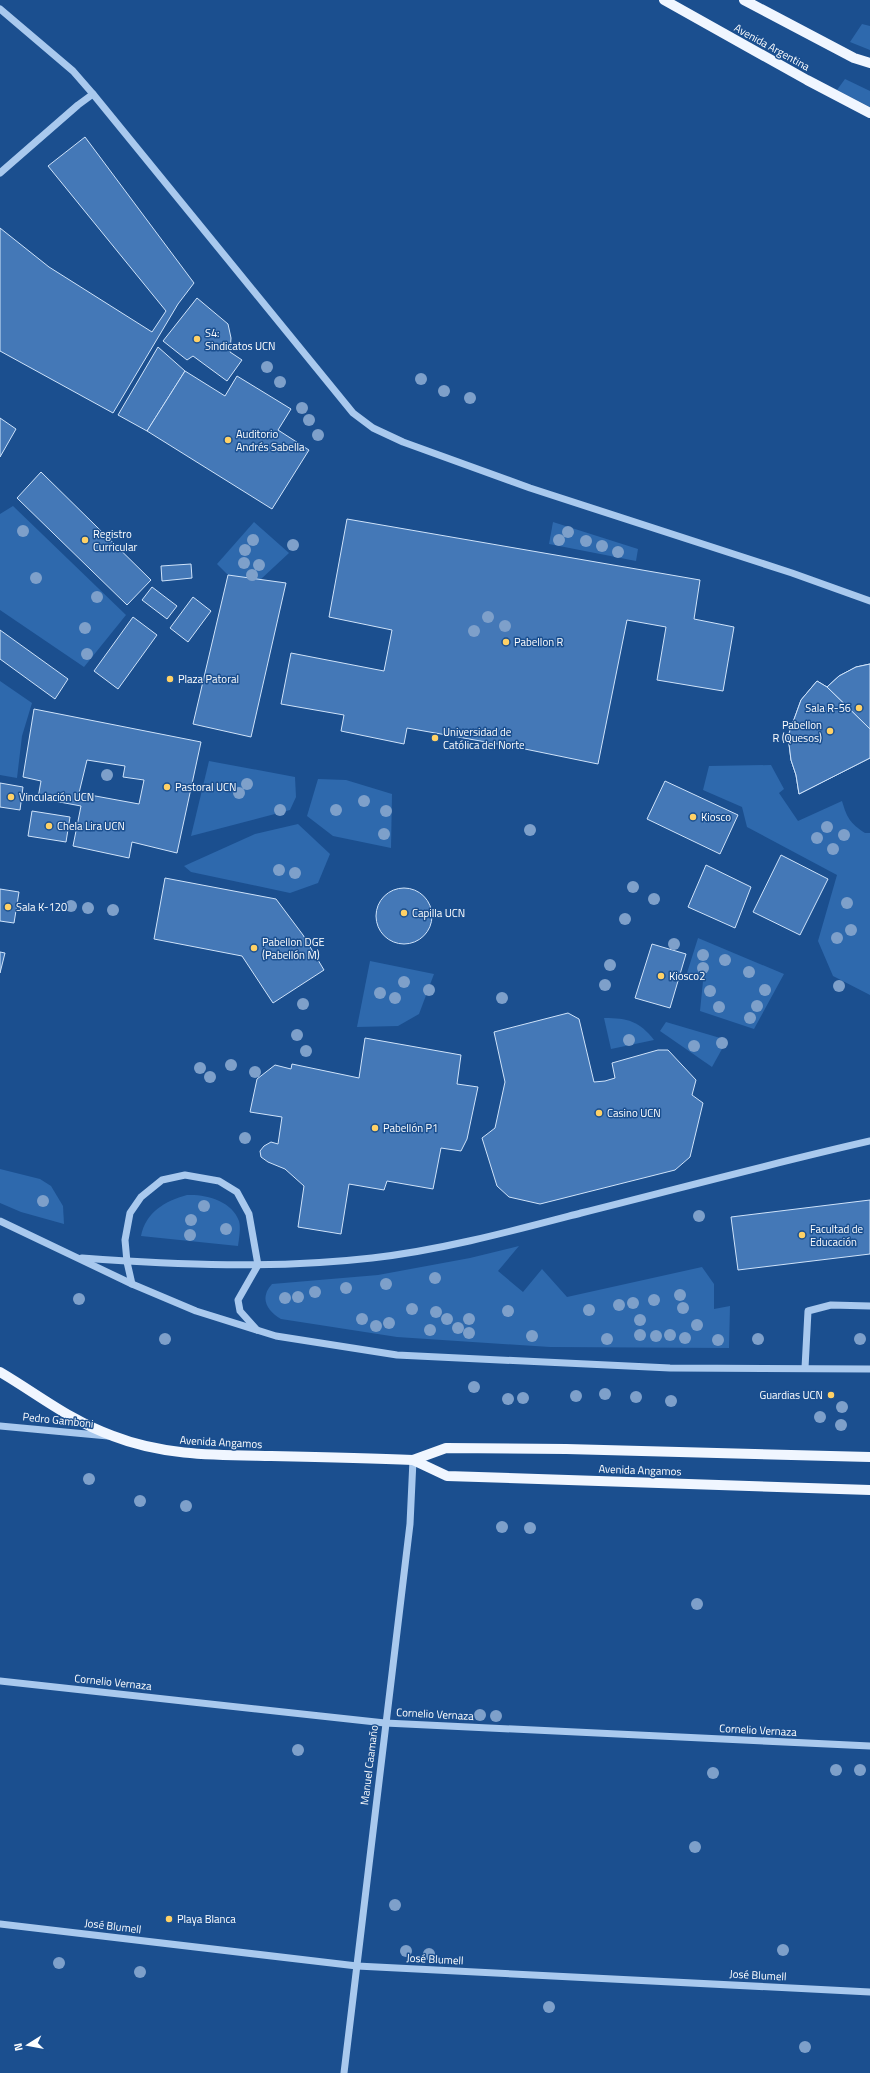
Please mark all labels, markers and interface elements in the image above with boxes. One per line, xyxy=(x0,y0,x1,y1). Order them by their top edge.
street label: Avenida Argentina xyxy=(731,20,813,75)
place label: S4: Sindicatos UCN xyxy=(205,325,276,354)
marker: S4: Sindicatos UCN xyxy=(192,334,202,344)
place label: Auditorio Andrés Sabella xyxy=(236,426,305,455)
marker: Auditorio Andrés Sabella xyxy=(223,435,233,445)
place label: Registro Curricular xyxy=(93,526,137,555)
marker: Registro Curricular xyxy=(80,535,90,545)
place label: Pabellon R xyxy=(514,634,564,650)
marker: Pabellon R xyxy=(501,637,511,647)
place label: Plaza Patoral xyxy=(178,671,239,687)
marker: Plaza Patoral xyxy=(165,674,175,684)
place label: Sala R-56 xyxy=(805,700,851,716)
marker: Sala R-56 xyxy=(854,703,864,713)
place label: Pabellon R (Quesos) xyxy=(773,717,822,746)
place label: Universidad de Católica del Norte xyxy=(443,724,525,753)
marker: Pabellon R (Quesos) xyxy=(825,726,835,736)
marker: Universidad de Católica del Norte xyxy=(430,733,440,743)
place label: Pastoral UCN xyxy=(175,779,237,795)
marker: Pastoral UCN xyxy=(162,782,172,792)
place label: Vinculación UCN xyxy=(19,789,94,805)
marker: Vinculación UCN xyxy=(6,792,16,802)
place label: Kiosco xyxy=(701,809,731,825)
marker: Kiosco xyxy=(688,812,698,822)
place label: Chela Lira UCN xyxy=(57,818,125,834)
marker: Chela Lira UCN xyxy=(44,821,54,831)
place label: Sala K-120 xyxy=(16,899,67,915)
marker: Sala K-120 xyxy=(3,902,13,912)
place label: Capilla UCN xyxy=(412,905,465,921)
marker: Capilla UCN xyxy=(399,908,409,918)
place label: Pabellon DGE (Pabellón M) xyxy=(262,934,325,963)
marker: Pabellon DGE (Pabellón M) xyxy=(249,943,259,953)
place label: Kiosco2 xyxy=(669,968,705,984)
marker: Kiosco2 xyxy=(656,971,666,981)
place label: Casino UCN xyxy=(607,1105,661,1121)
marker: Casino UCN xyxy=(594,1108,604,1118)
place label: Pabellón P1 xyxy=(383,1120,438,1136)
marker: Pabellón P1 xyxy=(370,1123,380,1133)
place label: Facultad de Educación xyxy=(810,1221,864,1250)
marker: Facultad de Educación xyxy=(797,1230,807,1240)
place label: Guardias UCN xyxy=(759,1387,823,1403)
marker: Guardias UCN xyxy=(826,1390,836,1400)
street label: Pedro Gamboni xyxy=(22,1408,94,1432)
street label: Avenida Angamos xyxy=(179,1432,263,1452)
street label: Avenida Angamos xyxy=(598,1461,682,1479)
street label: Cornelio Vernaza xyxy=(74,1670,153,1694)
street label: Cornelio Vernaza xyxy=(396,1704,475,1724)
street label: Cornelio Vernaza xyxy=(719,1720,798,1740)
street label: Manuel Caamaño xyxy=(356,1724,382,1806)
place label: Playa Blanca xyxy=(177,1911,236,1927)
marker: Playa Blanca xyxy=(164,1914,174,1924)
street label: José Blumell xyxy=(84,1915,142,1937)
street label: José Blumell xyxy=(406,1950,464,1968)
street label: José Blumell xyxy=(729,1966,787,1984)
north arrow xyxy=(8,2025,48,2065)
text: N xyxy=(10,2042,27,2052)

